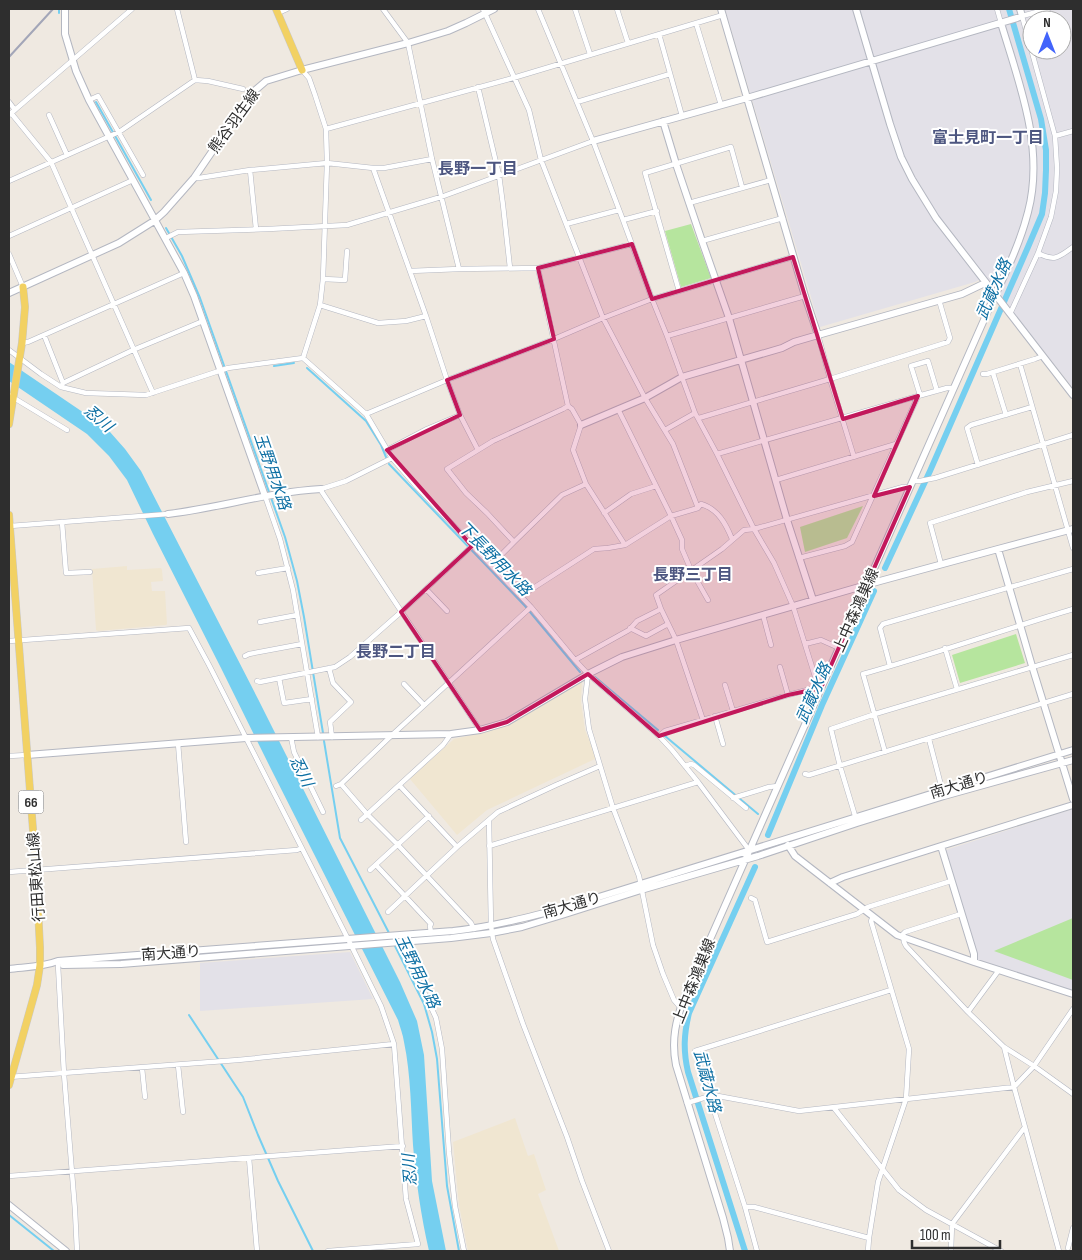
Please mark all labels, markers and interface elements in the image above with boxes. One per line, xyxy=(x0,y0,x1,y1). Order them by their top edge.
north arrow xyxy=(1022,10,1072,60)
text: N xyxy=(1043,14,1051,31)
street label: 熊谷羽生線 xyxy=(205,85,264,157)
district label: 富士見町一丁目 xyxy=(932,129,1044,148)
district label: 長野一丁目 xyxy=(438,160,518,179)
water label: 武蔵水路 xyxy=(973,255,1017,323)
water label: 忍川 xyxy=(80,402,118,438)
water label: 玉野用水路 xyxy=(250,431,294,514)
water label: 下長野用水路 xyxy=(454,518,535,602)
street label: 上中森鴻巣線 xyxy=(829,565,883,655)
district label: 長野三丁目 xyxy=(653,566,733,585)
district label: 長野二丁目 xyxy=(356,643,436,662)
water label: 武蔵水路 xyxy=(793,659,837,727)
water label: 忍川 xyxy=(285,753,317,792)
street label: 南大通り xyxy=(928,768,991,803)
road number: 66 xyxy=(18,790,44,814)
street label: 行田東松山線 xyxy=(24,831,49,923)
street label: 南大通り xyxy=(541,888,604,923)
water label: 玉野用水路 xyxy=(391,932,444,1014)
street label: 上中森鴻巣線 xyxy=(669,936,720,1026)
street label: 南大通り xyxy=(140,942,202,965)
water label: 武蔵水路 xyxy=(689,1048,725,1117)
water label: 忍川 xyxy=(399,1151,421,1187)
scale bar xyxy=(912,1218,1000,1250)
text: 100 m xyxy=(920,1226,951,1245)

